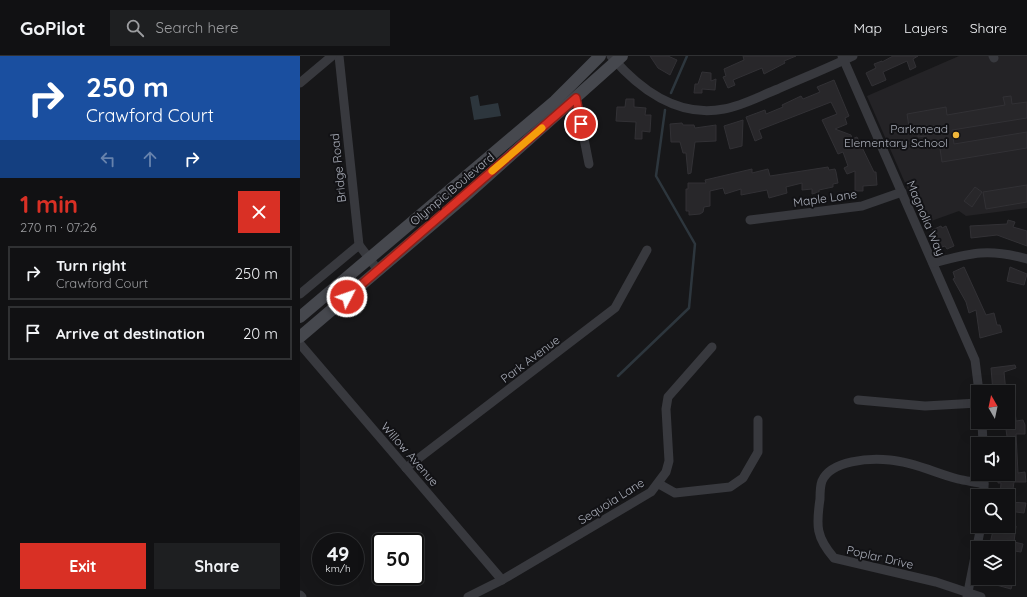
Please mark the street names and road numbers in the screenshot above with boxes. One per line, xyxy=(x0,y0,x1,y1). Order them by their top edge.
street label: Bridge Road xyxy=(327,133,349,203)
street label: Olympic Boulevard xyxy=(407,149,497,229)
street label: Magnolia Way xyxy=(903,178,949,258)
street label: Maple Lane xyxy=(792,186,858,210)
street label: Park Avenue xyxy=(498,332,563,386)
street label: Willow Avenue xyxy=(378,419,442,489)
street label: Sequoia Lane xyxy=(575,475,647,527)
street label: Poplar Drive xyxy=(845,542,915,572)

